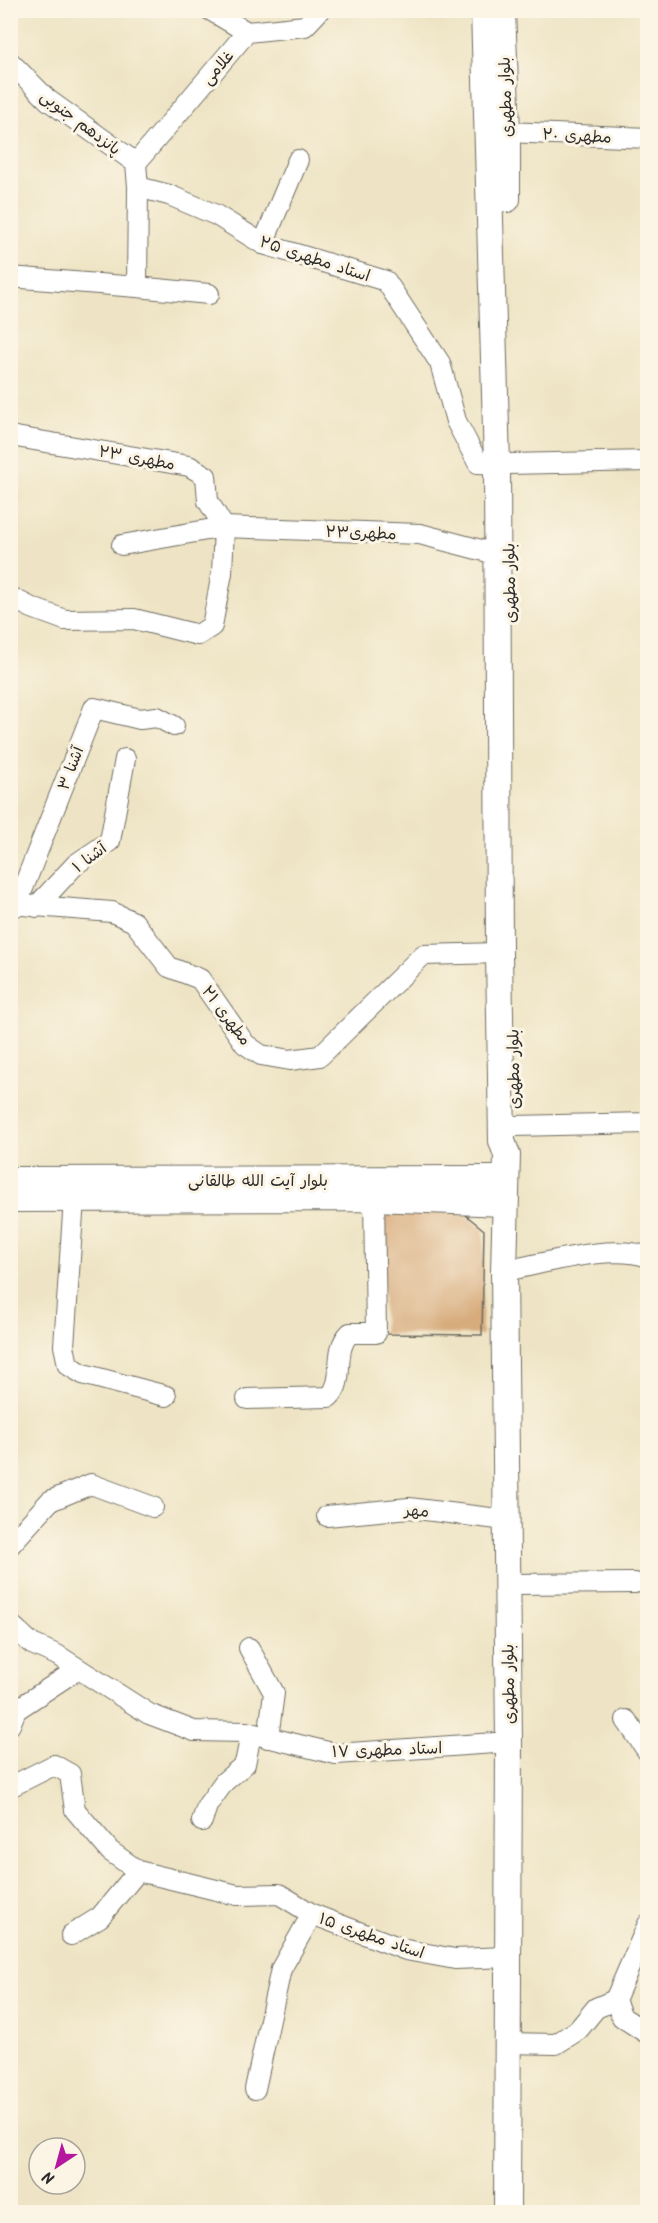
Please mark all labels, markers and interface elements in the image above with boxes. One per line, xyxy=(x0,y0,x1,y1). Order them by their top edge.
street label: غلامی xyxy=(196,45,240,91)
street label: بلوار مطهری xyxy=(493,56,520,138)
street label: پانزدهم جنوبی xyxy=(34,85,126,162)
street label: مطهری ۲۰ xyxy=(542,122,612,151)
street label: استاد مطهری ۲۵ xyxy=(256,230,373,289)
street label: مطهری ۲۳ xyxy=(97,439,177,477)
street label: مطهری۲۳ xyxy=(325,520,397,547)
street label: بلوار مطهری xyxy=(497,543,524,623)
street label: آشنا ۳ xyxy=(52,742,92,794)
street label: آشنا ۱ xyxy=(67,836,113,880)
street label: مطهری ۲۱ xyxy=(195,980,257,1051)
street label: بلوار مطهری xyxy=(501,1029,528,1109)
street label: بلوار آیت الله طالقانی xyxy=(188,1169,328,1194)
street label: مهر xyxy=(402,1498,430,1525)
street label: بلوار مطهری xyxy=(496,1644,523,1724)
street label: استاد مطهری ۱۷ xyxy=(331,1736,443,1765)
street label: استاد مطهری ۱۵ xyxy=(315,1907,428,1966)
north arrow xyxy=(27,2136,87,2196)
text: N xyxy=(38,2164,61,2190)

